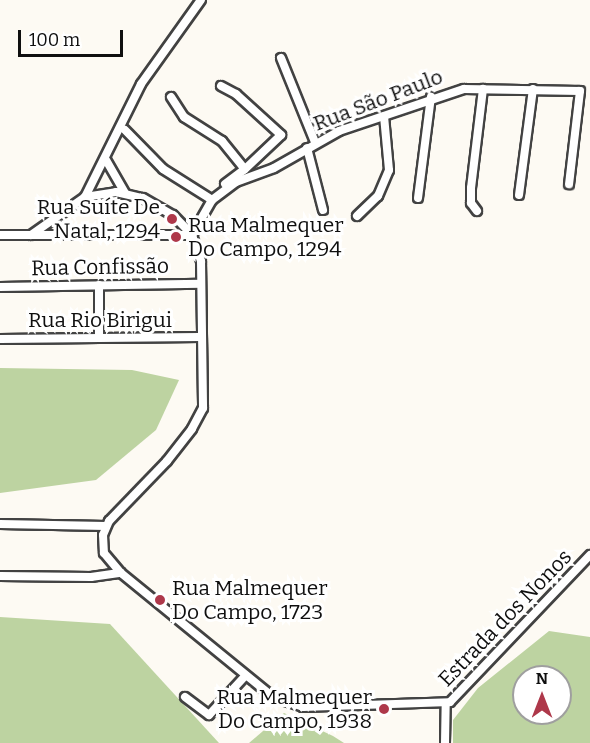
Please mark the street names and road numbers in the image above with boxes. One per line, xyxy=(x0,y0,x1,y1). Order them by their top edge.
street label: Rua São Paulo xyxy=(310,64,446,136)
street label: Rua Confissão xyxy=(31,253,169,281)
street label: Rua Rio Birigui xyxy=(28,307,172,333)
street label: Estrada dos Nonos xyxy=(433,544,577,692)

